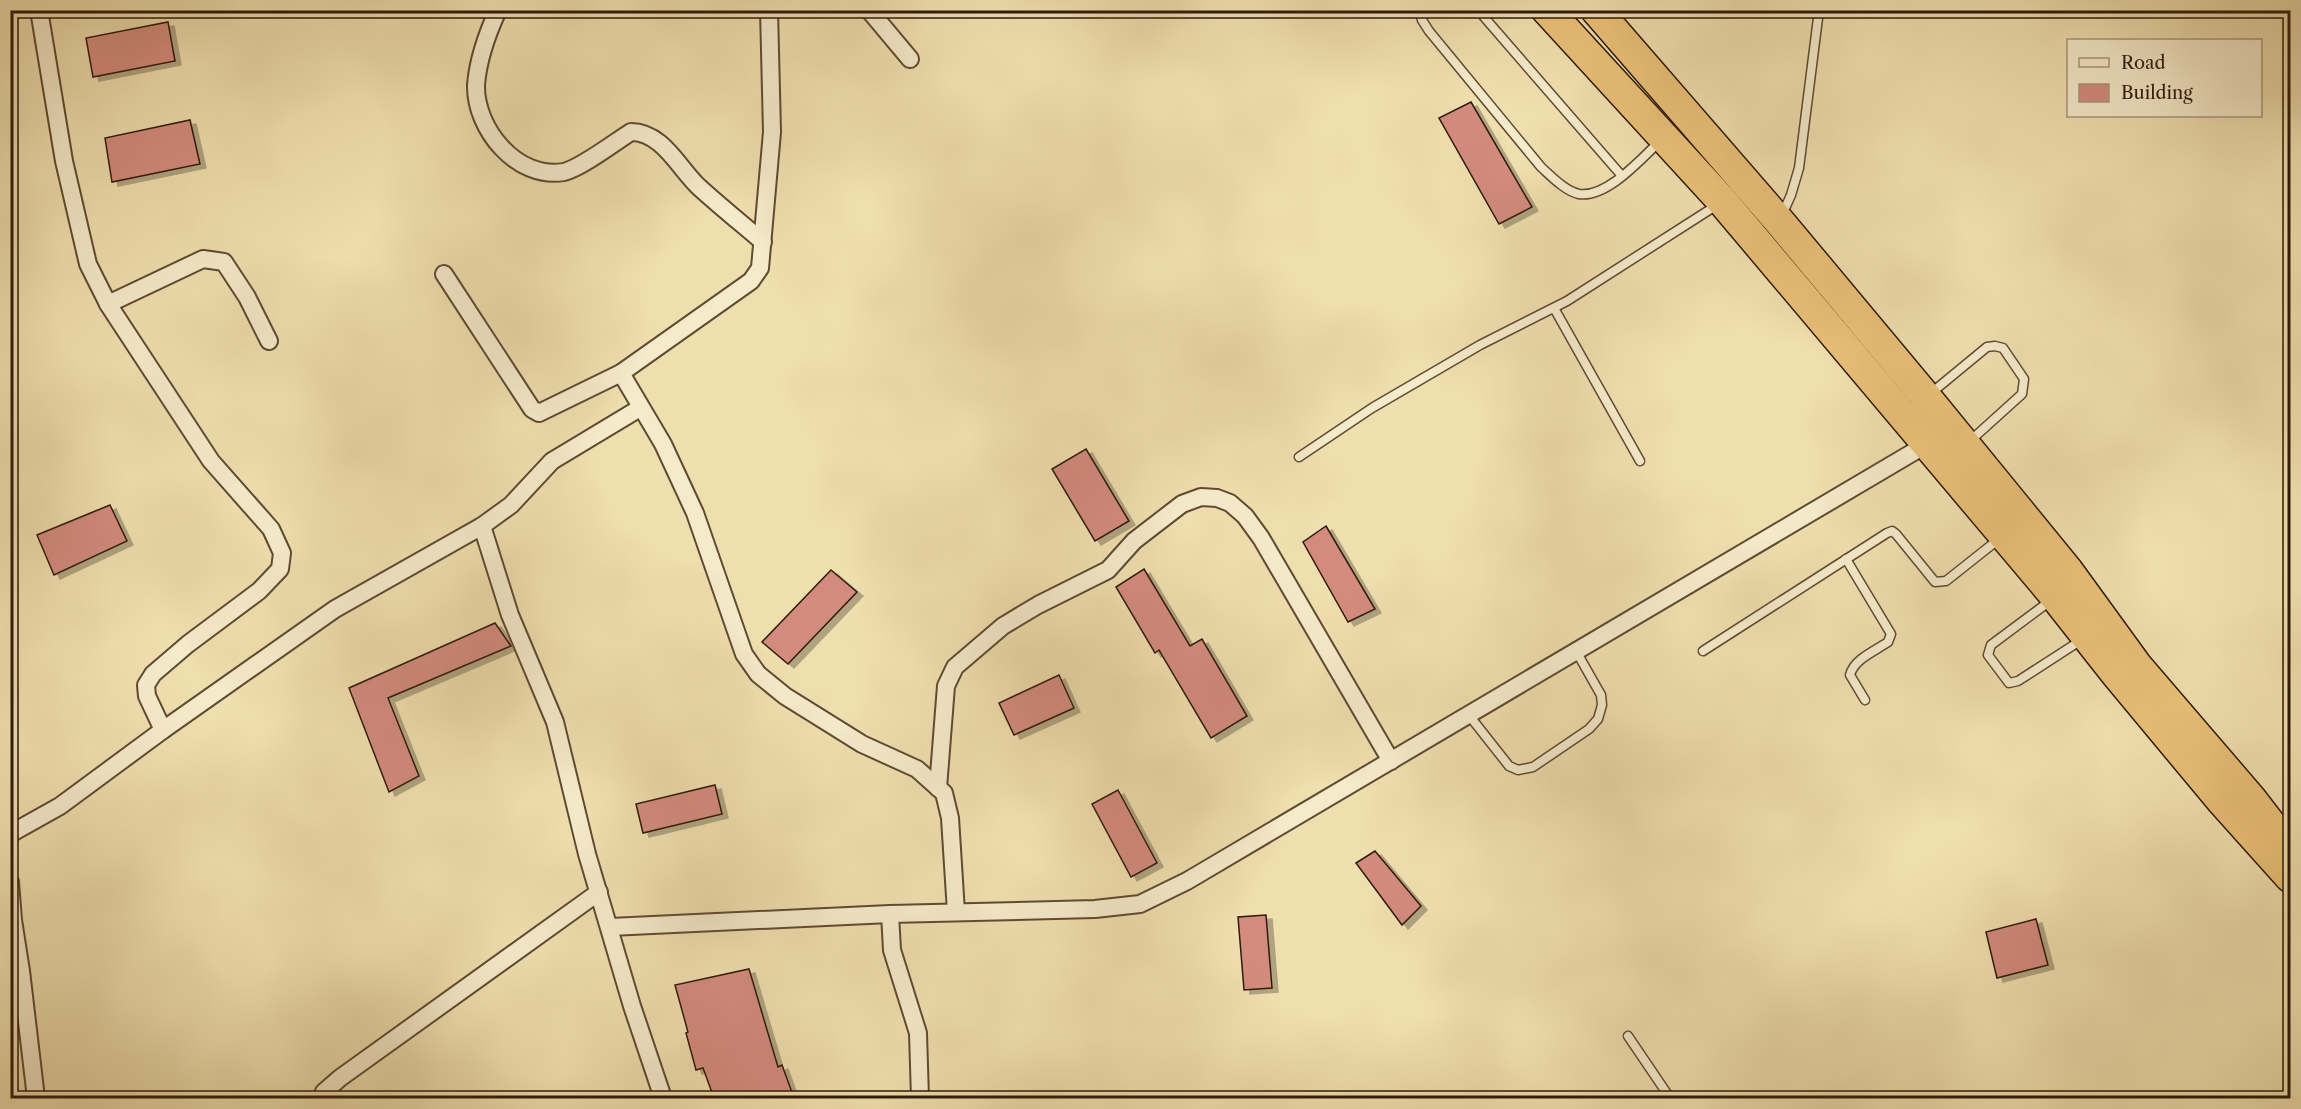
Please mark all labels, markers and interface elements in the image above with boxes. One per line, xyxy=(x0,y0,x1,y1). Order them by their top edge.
legend xyxy=(2067,39,2262,117)
text: Road xyxy=(2121,52,2166,74)
text: Building xyxy=(2121,82,2193,104)

